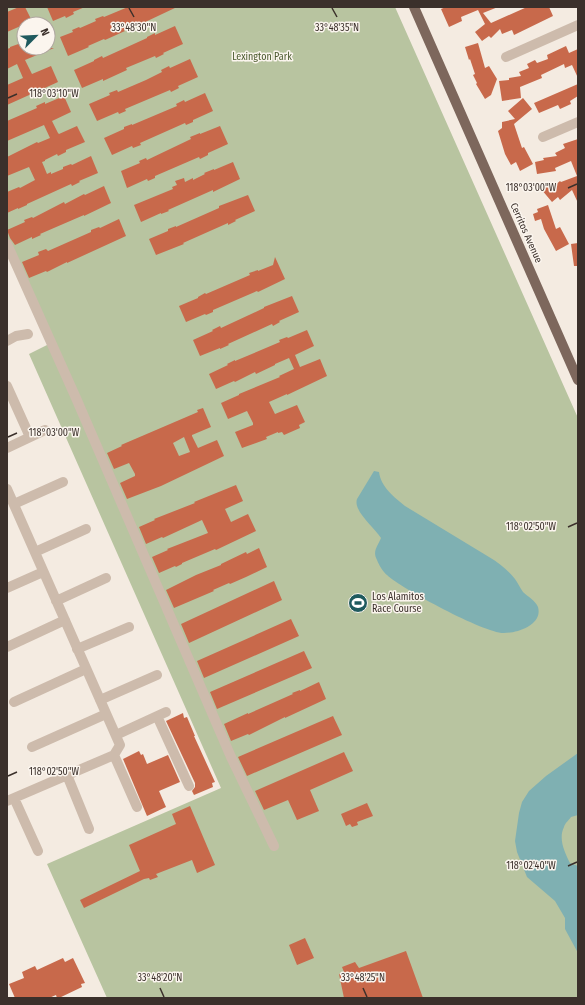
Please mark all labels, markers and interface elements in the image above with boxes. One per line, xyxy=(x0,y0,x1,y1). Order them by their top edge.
north arrow xyxy=(16,16,56,56)
text: 33°48'30"N xyxy=(112,22,156,34)
text: 33°48'35"N xyxy=(315,22,359,34)
text: N xyxy=(37,26,52,38)
park label: Lexington Park xyxy=(232,51,292,63)
text: 118°03'10"W xyxy=(29,88,79,100)
text: 118°03'00"W xyxy=(506,182,557,194)
street label: Cerritos Avenue xyxy=(507,201,545,265)
text: 118°03'00"W xyxy=(29,427,80,439)
text: 118°02'50"W xyxy=(506,521,556,533)
place label: Los Alamitos Race Course xyxy=(372,591,424,615)
sports icon: Los Alamitos Race Course xyxy=(347,592,369,614)
text: 118°02'50"W xyxy=(29,766,79,778)
text: 118°02'40"W xyxy=(506,860,556,872)
text: 33°48'20"N xyxy=(138,972,182,984)
text: 33°48'25"N xyxy=(341,972,385,984)

